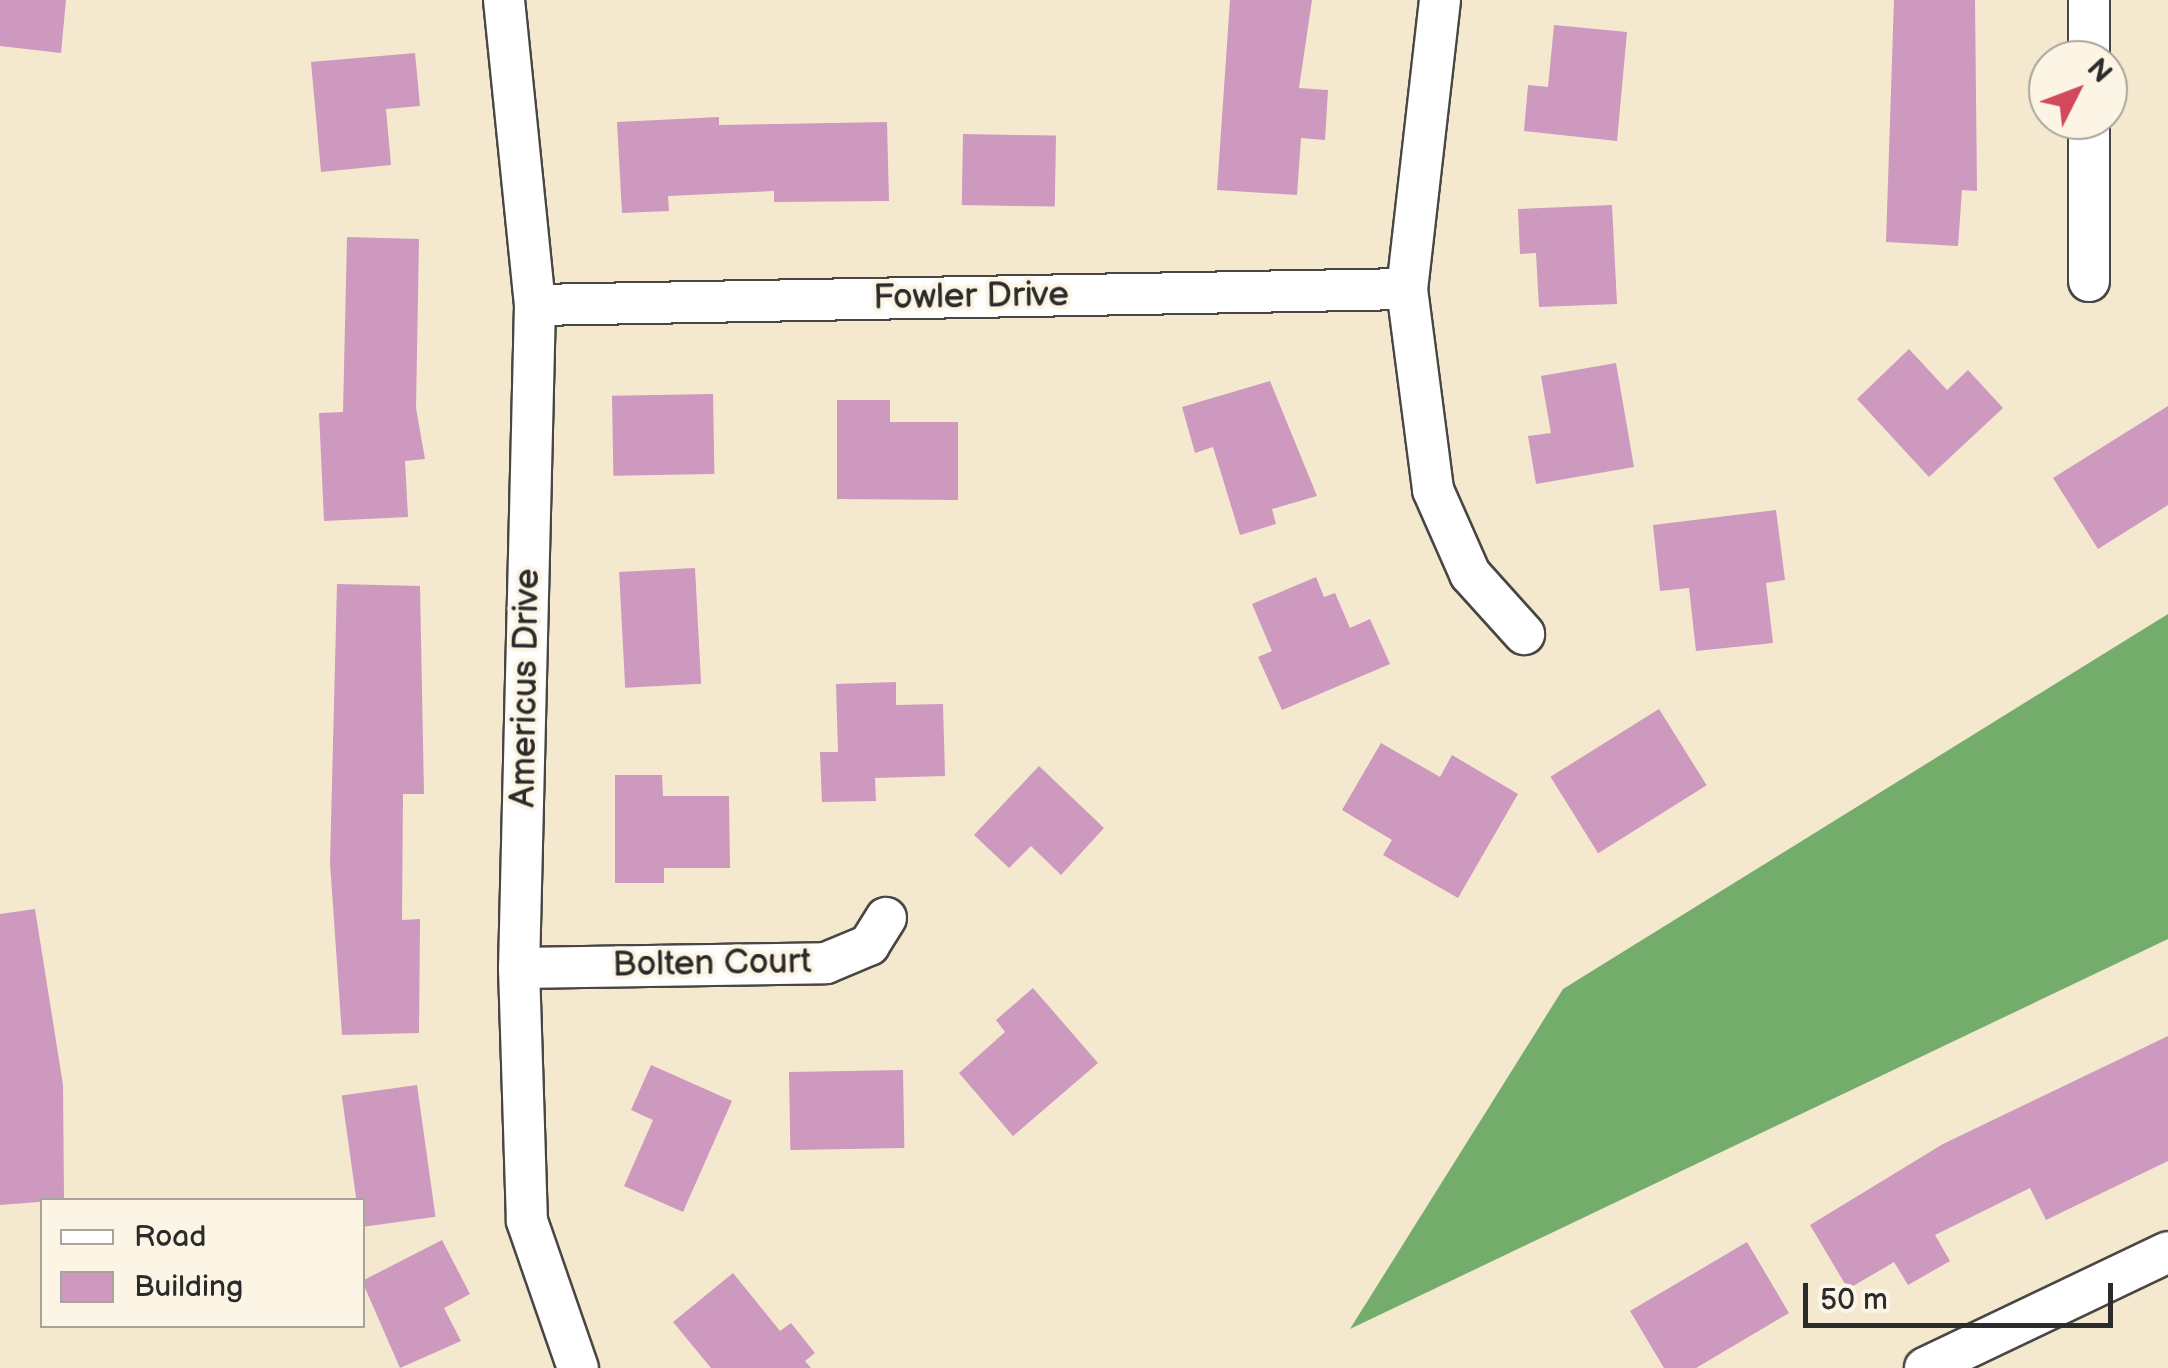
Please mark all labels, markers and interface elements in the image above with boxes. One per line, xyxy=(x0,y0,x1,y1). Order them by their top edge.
north arrow xyxy=(2028,40,2128,140)
text: N xyxy=(2080,52,2118,90)
street label: Fowler Drive xyxy=(873,274,1069,320)
street label: Americus Drive xyxy=(503,568,549,808)
street label: Bolten Court xyxy=(612,941,812,987)
legend xyxy=(40,1198,365,1328)
text: Road xyxy=(134,1219,207,1255)
scale bar xyxy=(1808,1263,2118,1325)
text: Building xyxy=(134,1269,243,1305)
text: 50 m xyxy=(1820,1282,1888,1318)

